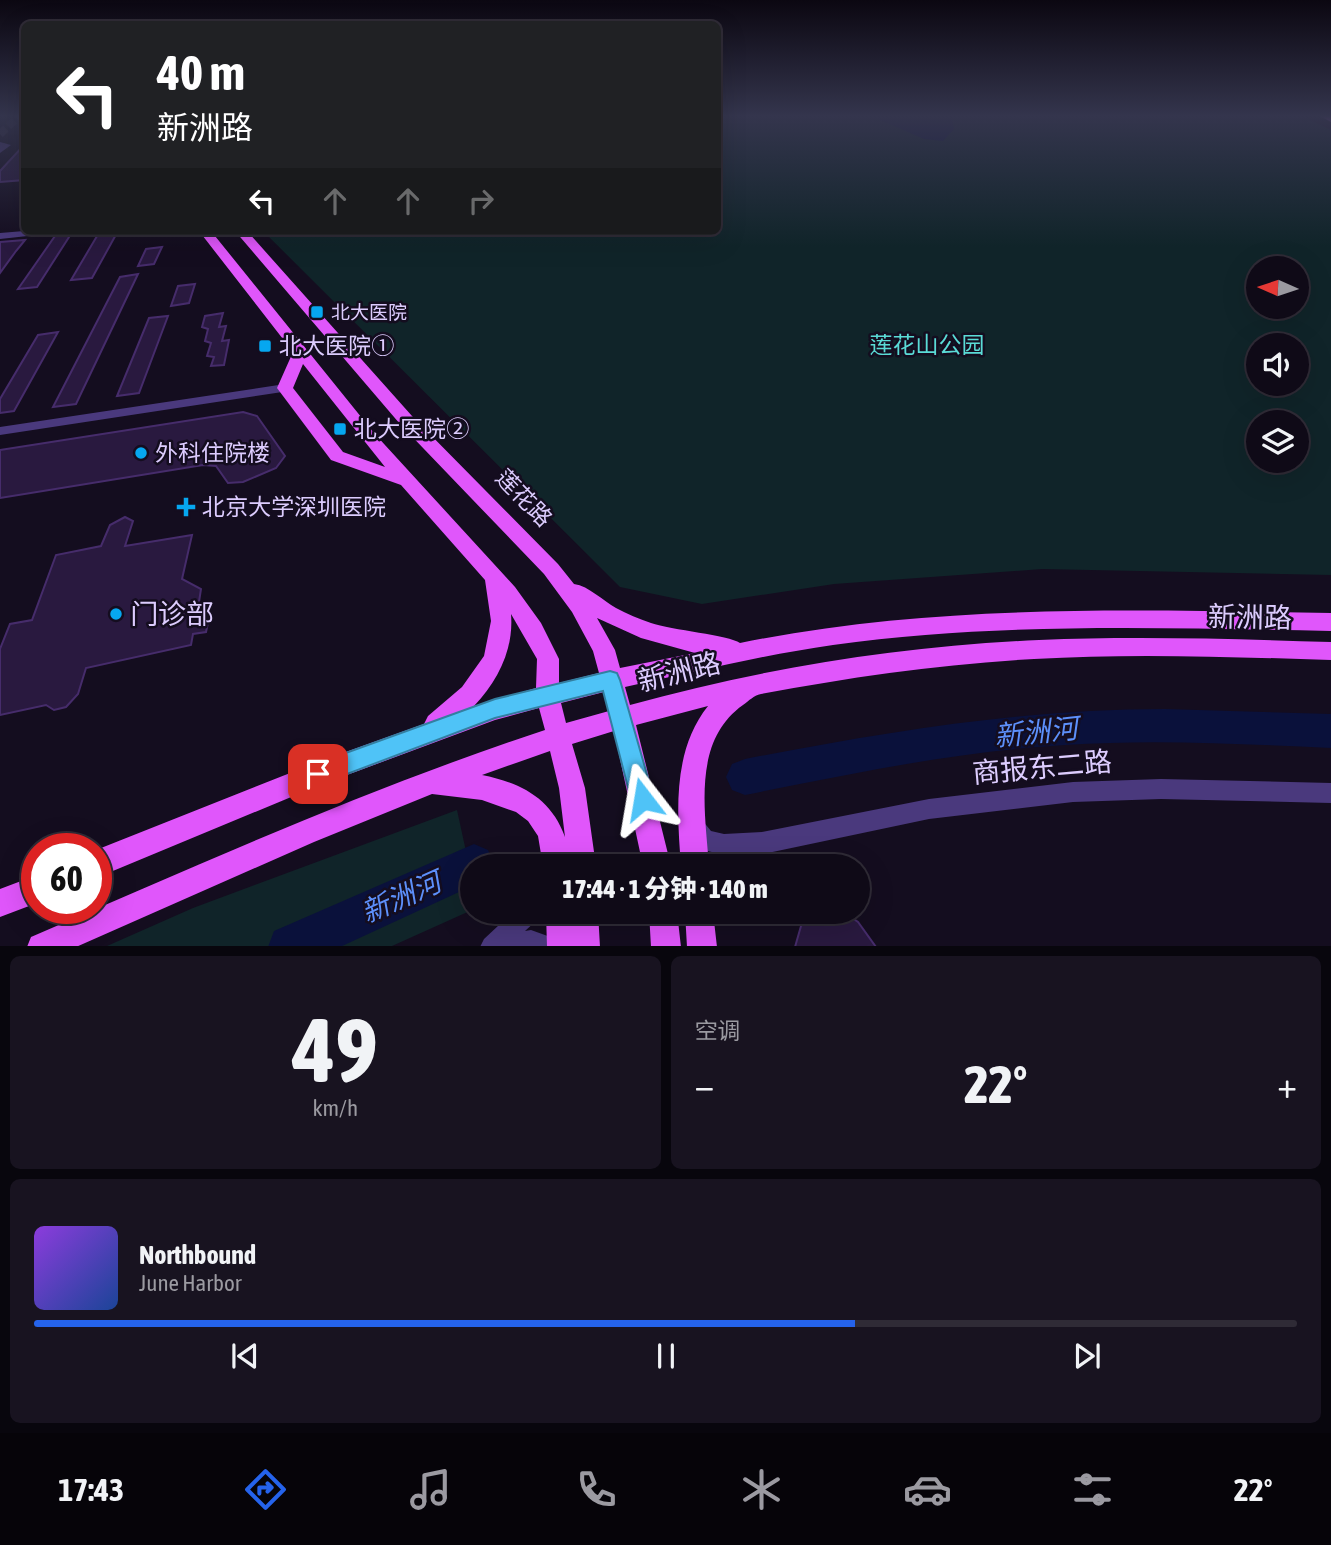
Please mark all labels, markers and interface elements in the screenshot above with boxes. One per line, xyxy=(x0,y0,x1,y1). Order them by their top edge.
text: 40 m xyxy=(157,44,245,100)
icon: left xyxy=(42,49,133,140)
text: 新洲路 xyxy=(157,109,253,146)
icon: left xyxy=(243,182,281,220)
icon: ahead xyxy=(316,182,354,220)
icon: ahead xyxy=(389,182,427,220)
icon: right xyxy=(462,182,500,220)
north arrow xyxy=(1246,256,1309,318)
map controls xyxy=(1246,256,1309,473)
place label: 北大医院 xyxy=(331,301,407,323)
marker: 北大医院 xyxy=(309,304,325,320)
park label: 莲花山公园 xyxy=(870,332,985,358)
place label: 北大医院① xyxy=(279,333,394,359)
button: sound xyxy=(1246,333,1309,396)
marker: 北大医院① xyxy=(257,338,273,354)
button: layers xyxy=(1246,410,1309,473)
place label: 北大医院② xyxy=(354,416,469,442)
marker: 北大医院② xyxy=(332,421,348,437)
place label: 外科住院楼 xyxy=(155,440,270,466)
marker: 外科住院楼 xyxy=(133,445,149,461)
street label: 莲花路 xyxy=(491,464,557,532)
place label: 北京大学深圳医院 xyxy=(202,494,386,520)
marker: 北京大学深圳医院 xyxy=(176,497,196,517)
place label: 门诊部 xyxy=(130,598,214,630)
street label: 新洲路 xyxy=(1208,600,1292,634)
marker: 门诊部 xyxy=(108,606,124,622)
street label: 新洲路 xyxy=(634,646,724,698)
water label: 新洲河 xyxy=(993,711,1084,752)
pin xyxy=(288,744,348,804)
street label: 商报东二路 xyxy=(971,745,1113,789)
icon: arrive xyxy=(299,755,337,793)
position arrow xyxy=(606,762,680,836)
speed limit sign: 60 xyxy=(21,833,112,924)
water label: 新洲河 xyxy=(356,863,450,929)
text: 17:44 · 1 分钟 · 140 m xyxy=(562,874,768,904)
text: 49 xyxy=(292,997,378,1101)
text: 空调 xyxy=(695,1018,741,1044)
text: 22° xyxy=(964,1054,1027,1114)
text: − xyxy=(695,1063,714,1106)
text: + xyxy=(1277,1063,1297,1106)
text: km/h xyxy=(312,1095,358,1121)
text: Northbound xyxy=(139,1240,256,1270)
text: June Harbor xyxy=(139,1270,242,1296)
icon: previous xyxy=(226,1337,264,1375)
icon: pause xyxy=(647,1337,685,1375)
icon: next xyxy=(1068,1337,1106,1375)
icon: directions xyxy=(241,1465,290,1514)
icon: music xyxy=(406,1465,455,1514)
icon: phone xyxy=(572,1465,621,1514)
icon: climate xyxy=(737,1465,786,1514)
icon: car xyxy=(903,1465,952,1514)
icon: filters xyxy=(1068,1465,1117,1514)
text: 17:43 xyxy=(58,1471,124,1508)
text: 22° xyxy=(1234,1471,1273,1508)

